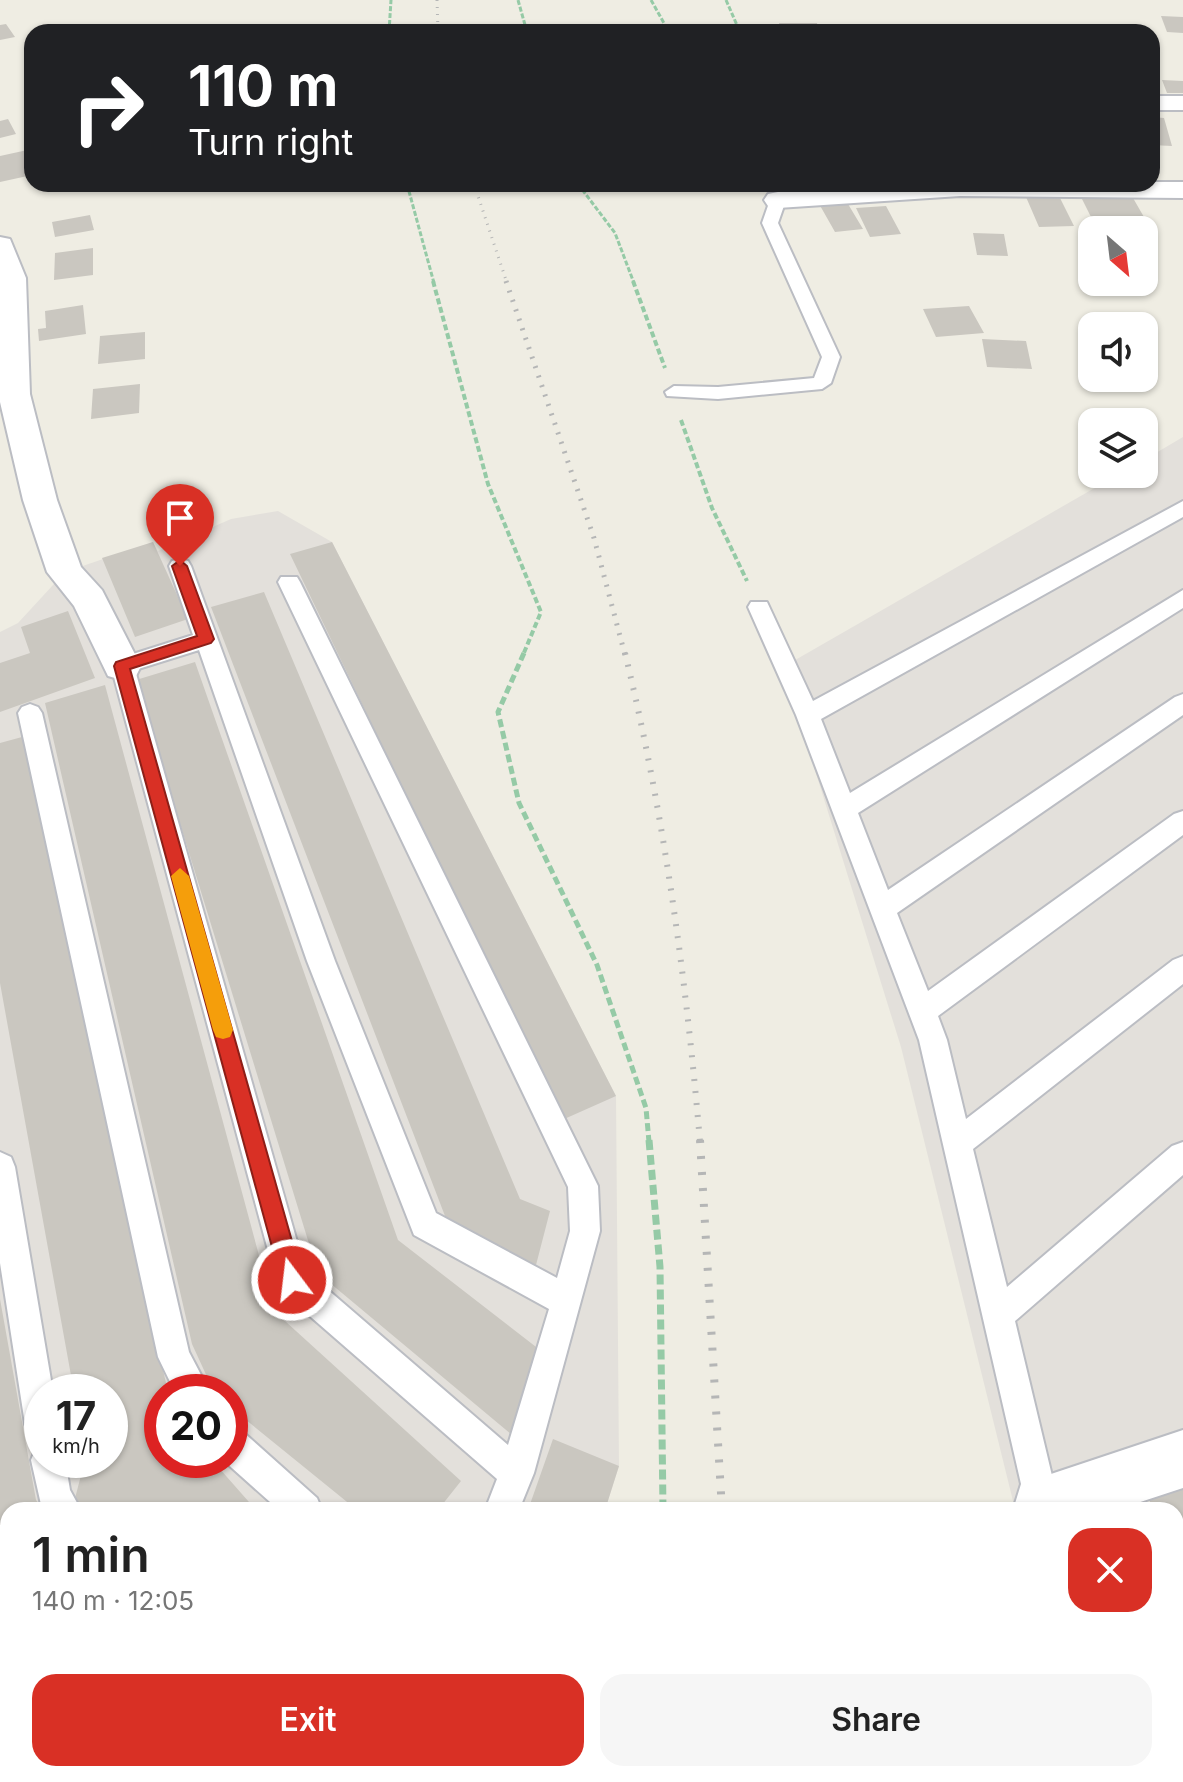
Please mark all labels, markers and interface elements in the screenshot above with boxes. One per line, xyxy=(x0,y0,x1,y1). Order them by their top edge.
text: 110 m xyxy=(188,52,338,120)
icon: right xyxy=(56,56,160,160)
text: Turn right xyxy=(188,120,353,164)
north arrow xyxy=(1078,216,1158,296)
map controls xyxy=(1078,216,1158,488)
button: sound xyxy=(1078,312,1158,392)
button: layers xyxy=(1078,408,1158,488)
pin xyxy=(146,484,214,566)
icon: arrive xyxy=(158,496,202,540)
position arrow xyxy=(250,1238,334,1322)
speed limit sign: 20 xyxy=(144,1374,248,1478)
text: 17 xyxy=(56,1391,96,1440)
text: km/h xyxy=(52,1434,100,1458)
text: 1 min xyxy=(32,1525,150,1584)
button: close xyxy=(1068,1528,1152,1612)
text: 140 m · 12:05 xyxy=(32,1585,194,1616)
button: Exit xyxy=(32,1674,584,1766)
button: Share xyxy=(600,1674,1152,1766)

